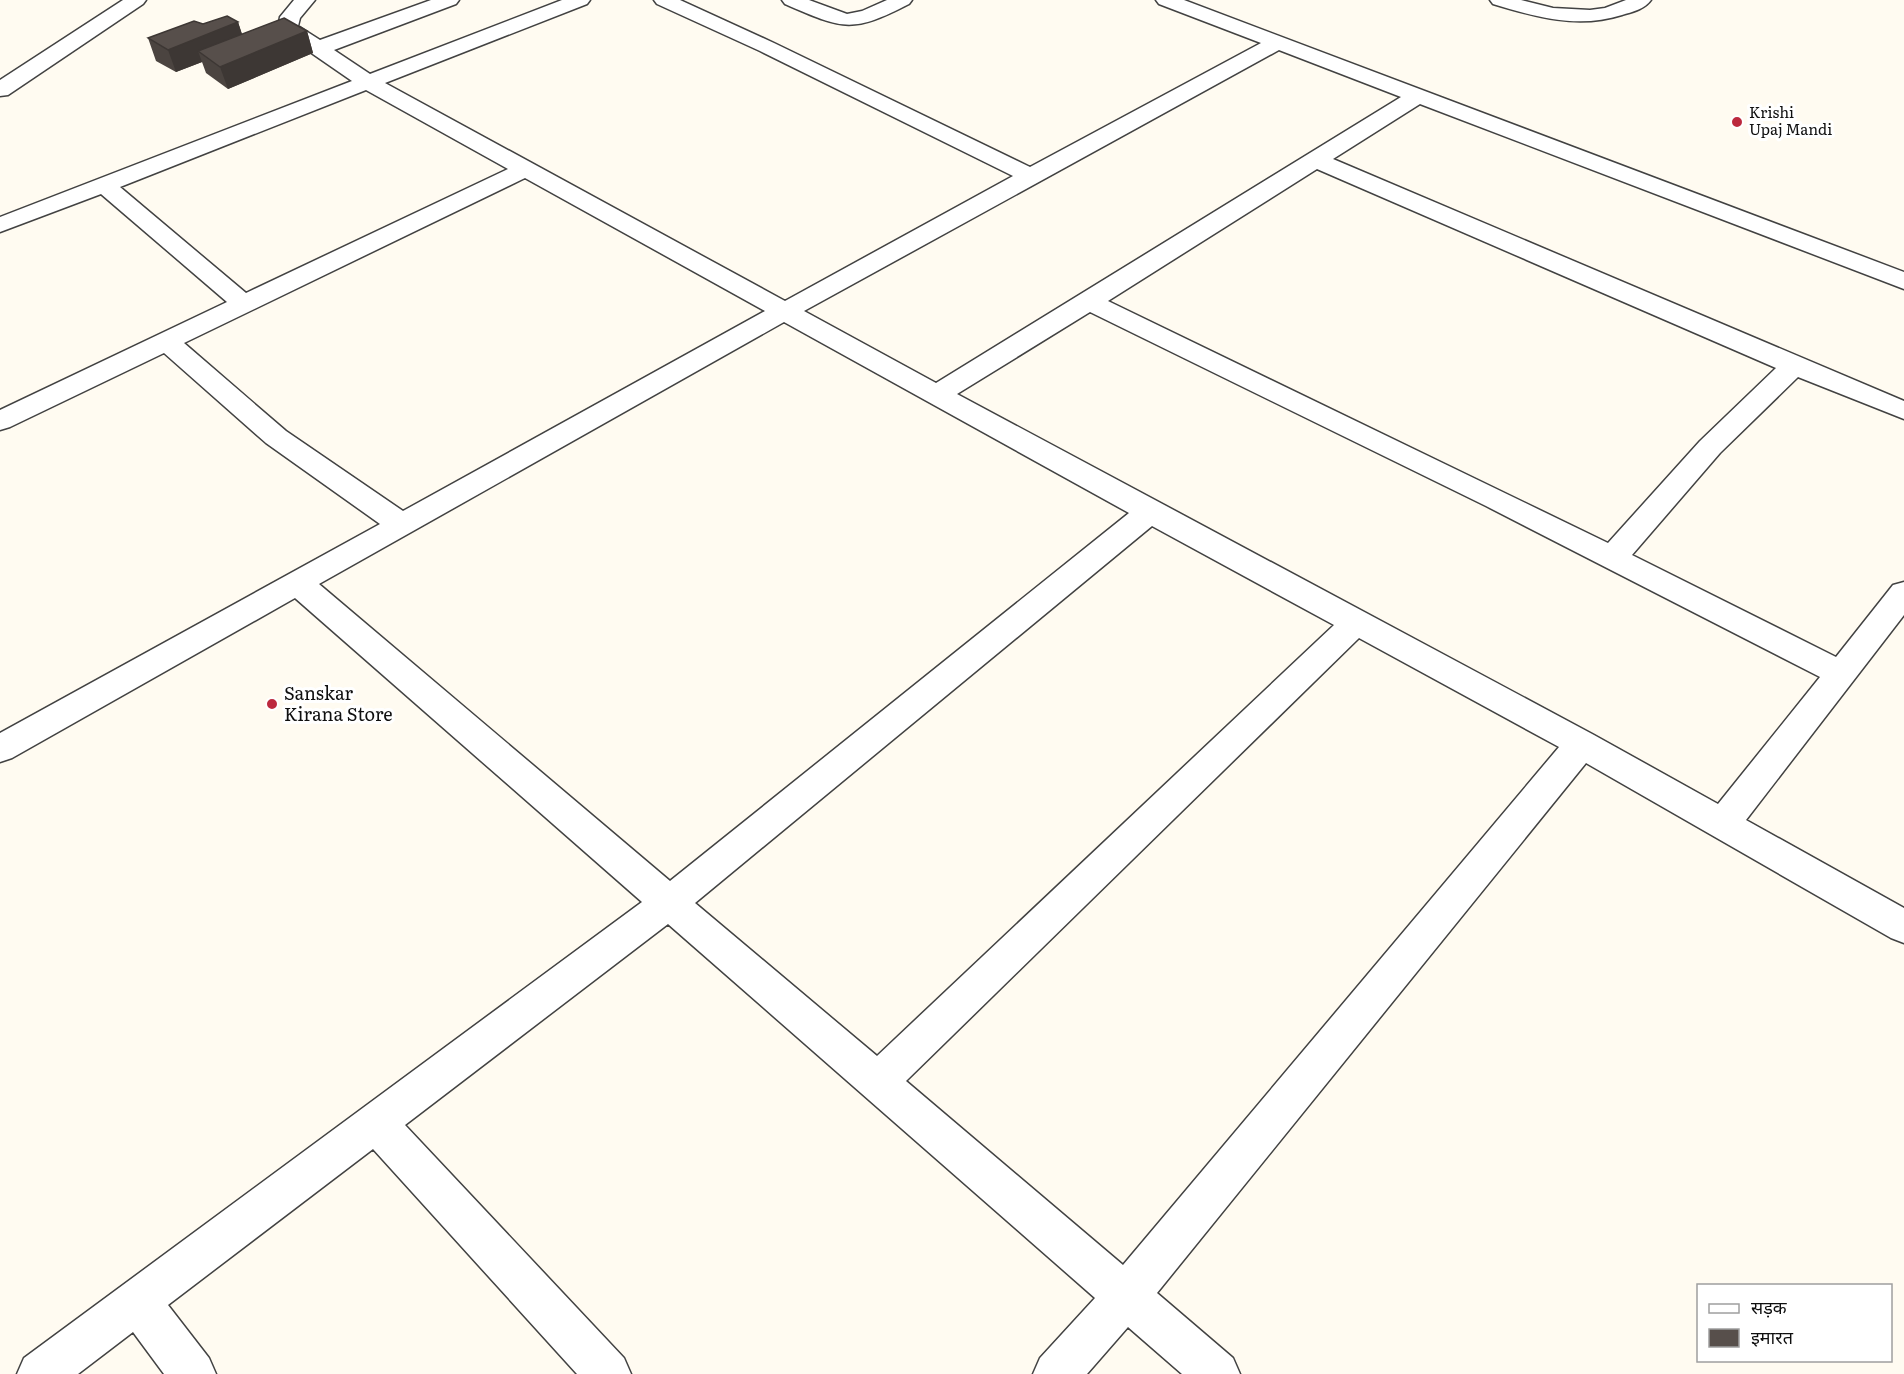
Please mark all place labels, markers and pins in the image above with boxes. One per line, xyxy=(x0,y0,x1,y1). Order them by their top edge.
place label: Krishi Upaj Mandi xyxy=(1749,100,1832,140)
marker: Krishi Upaj Mandi xyxy=(1730,115,1744,129)
place label: Sanskar Kirana Store xyxy=(284,679,393,727)
marker: Sanskar Kirana Store xyxy=(265,697,279,711)

